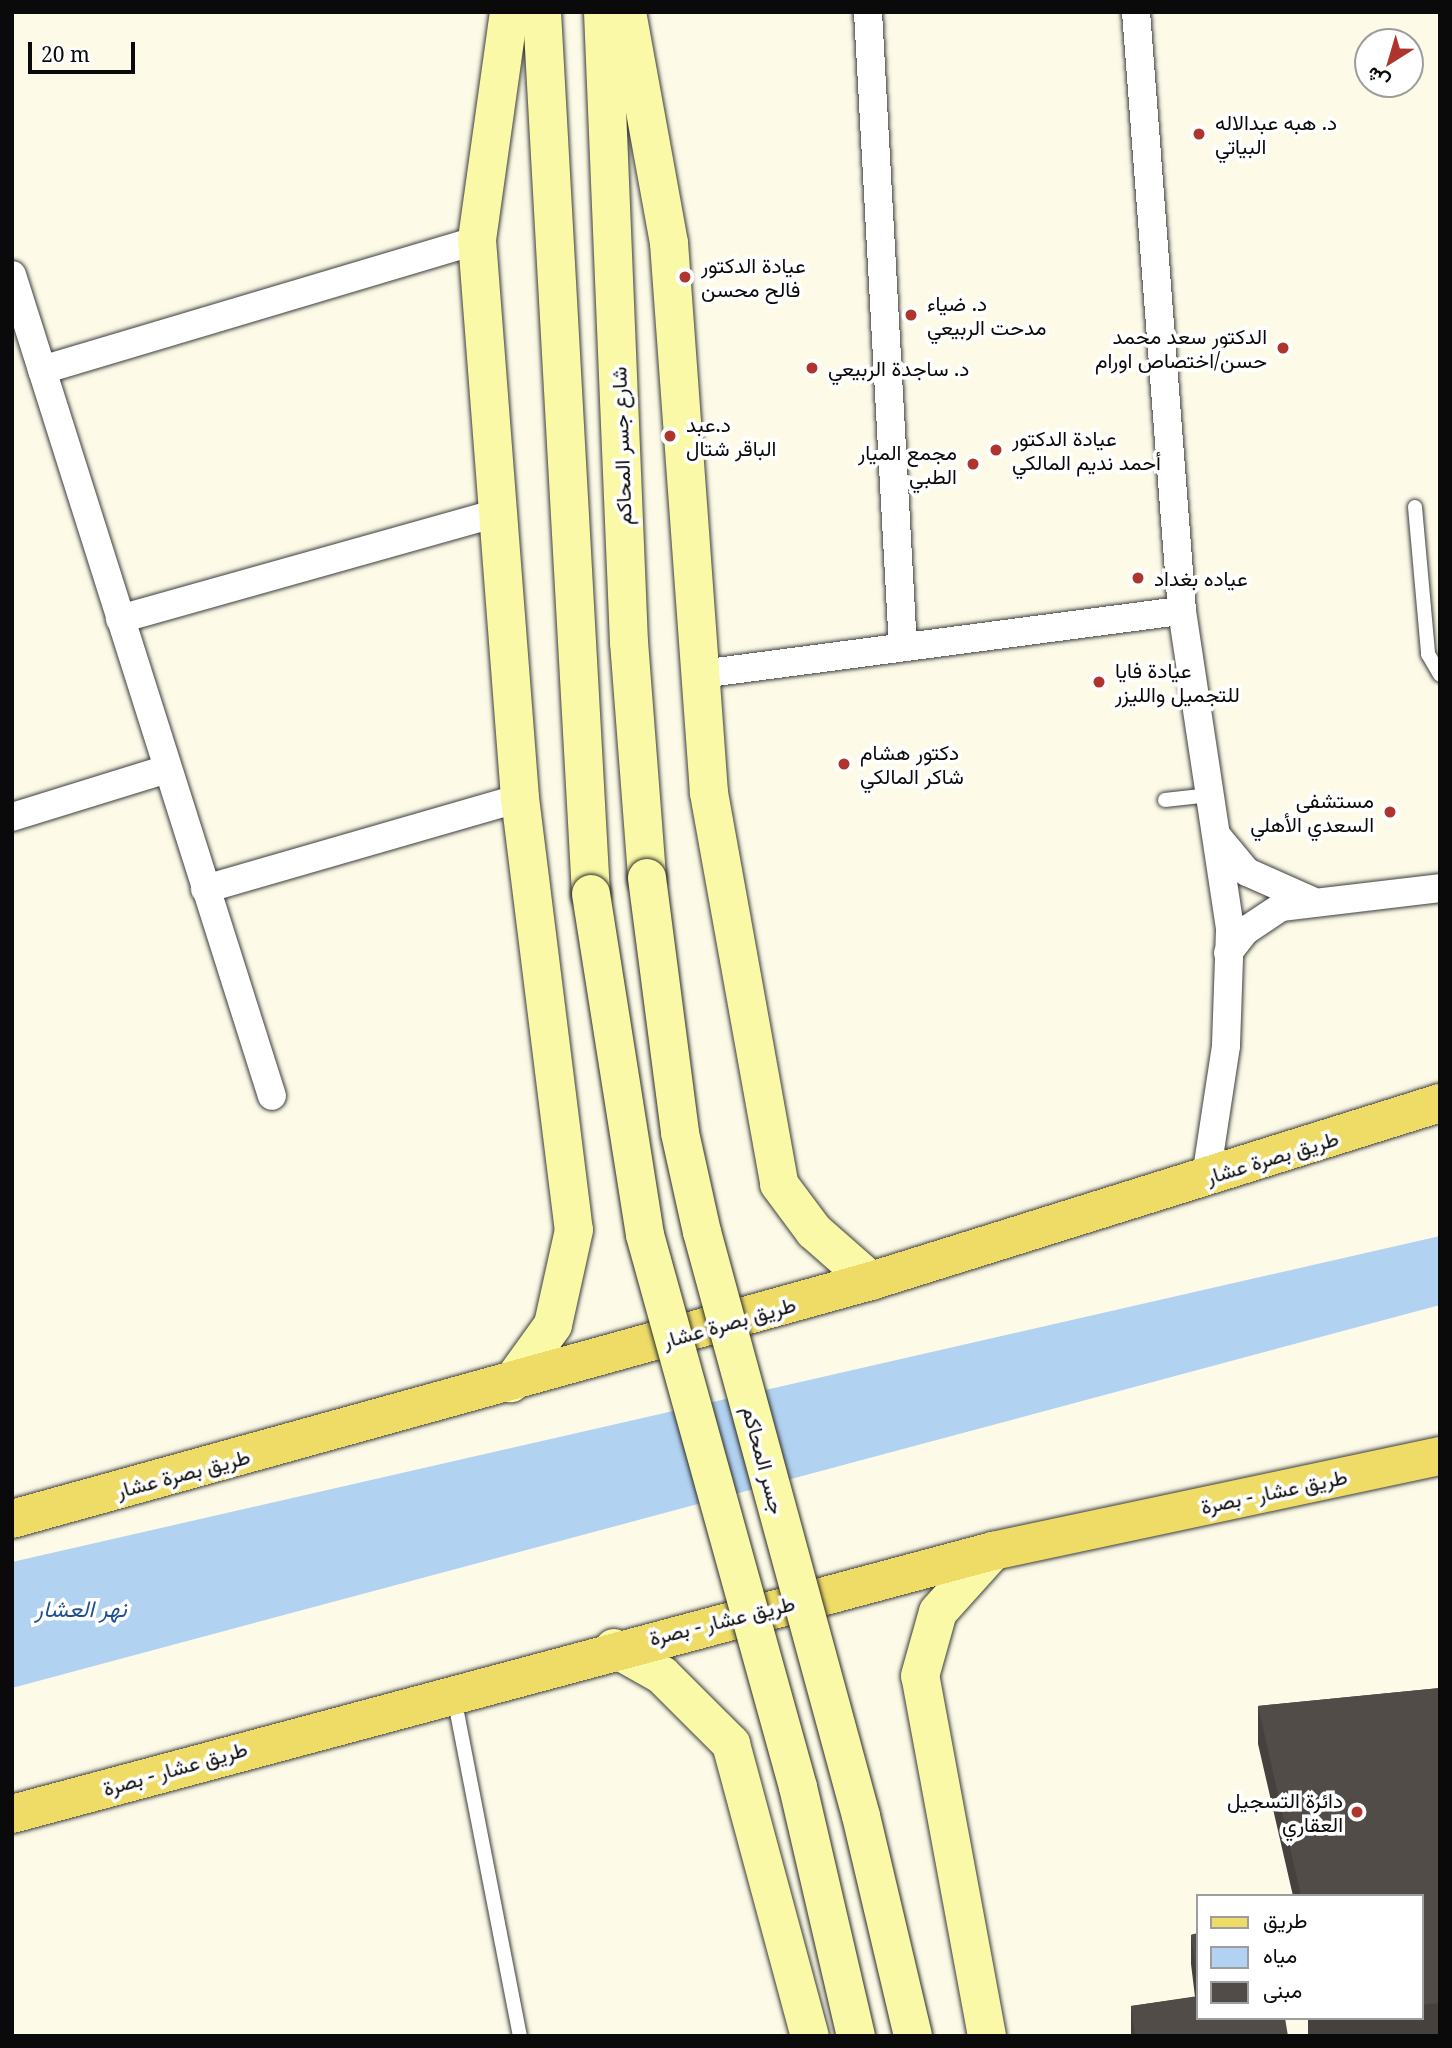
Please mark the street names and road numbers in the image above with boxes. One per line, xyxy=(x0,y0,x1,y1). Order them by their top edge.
street label: شارع جسر المحاكم xyxy=(606,366,636,526)
street label: طريق بصرة عشار xyxy=(1203,1125,1341,1189)
street label: طريق بصرة عشار xyxy=(660,1291,798,1353)
street label: جسر المحاكم xyxy=(737,1403,791,1517)
street label: طريق بصرة عشار xyxy=(113,1443,253,1503)
street label: طريق عشار - بصرة xyxy=(1198,1463,1350,1519)
street label: طريق عشار - بصرة xyxy=(647,1590,797,1650)
street label: طريق عشار - بصرة xyxy=(100,1735,250,1801)

